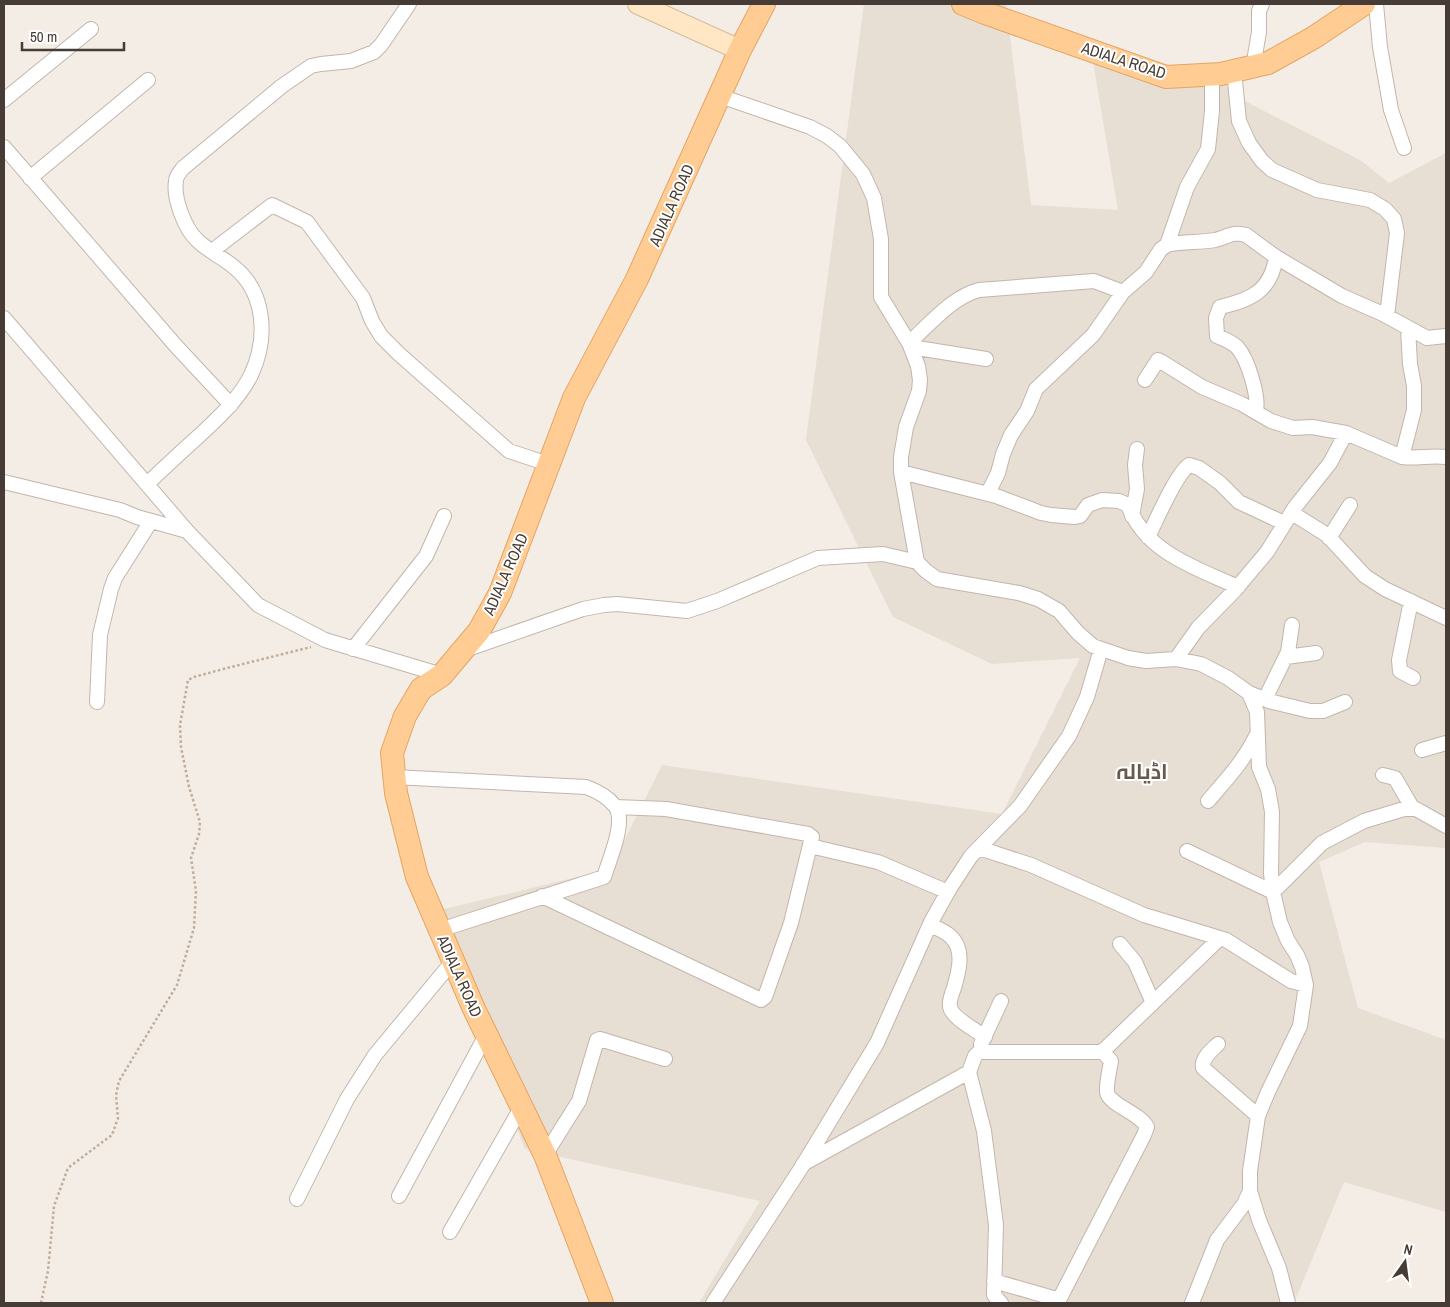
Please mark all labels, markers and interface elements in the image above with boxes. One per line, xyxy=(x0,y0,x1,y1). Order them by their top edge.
scale bar xyxy=(22,20,125,52)
text: 50 m xyxy=(30,26,57,47)
street label: ADIALA ROAD xyxy=(1078,36,1169,84)
street label: ADIALA ROAD xyxy=(643,161,699,250)
street label: ADIALA ROAD xyxy=(477,530,533,619)
district label: اڈیالہ xyxy=(1116,757,1168,786)
street label: ADIALA ROAD xyxy=(432,931,488,1020)
north arrow xyxy=(1380,1237,1430,1287)
text: N xyxy=(1402,1240,1414,1259)

